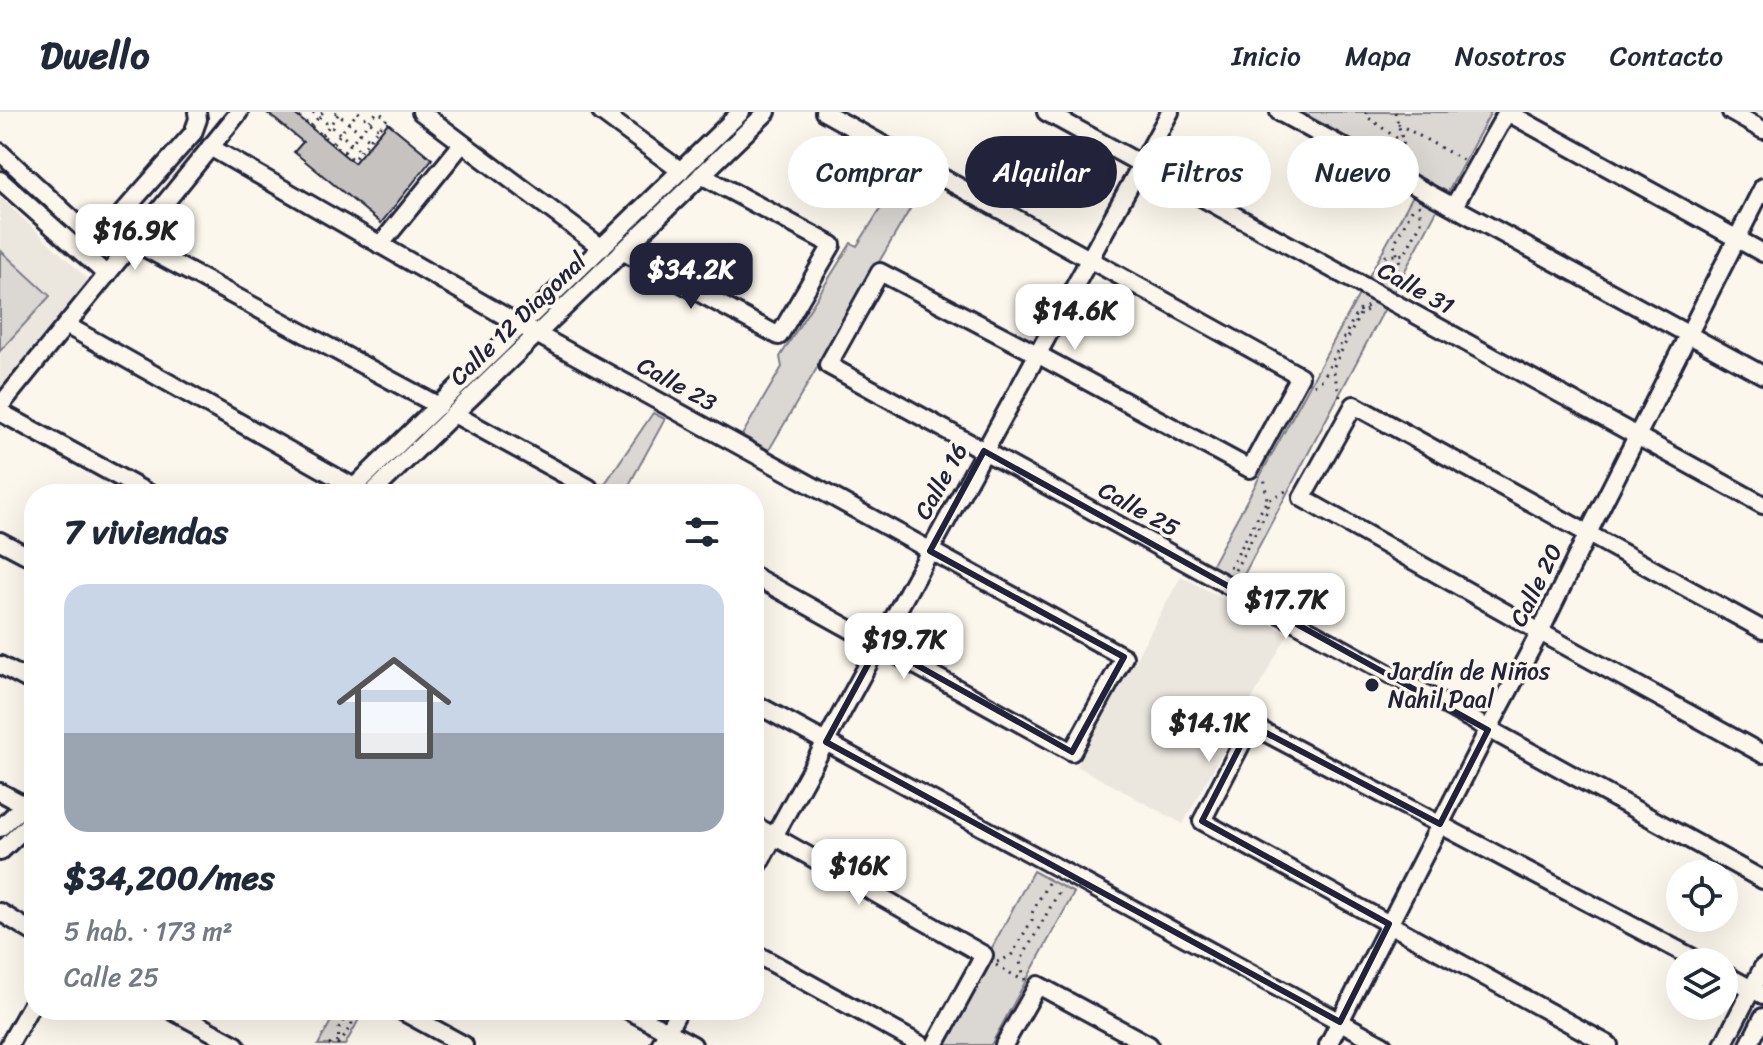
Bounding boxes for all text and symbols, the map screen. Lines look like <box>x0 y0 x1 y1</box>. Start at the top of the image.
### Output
text: Dwello <box>40 22 149 89</box>
text: Inicio <box>1231 31 1301 80</box>
text: Mapa <box>1345 31 1411 80</box>
text: Nosotros <box>1455 31 1566 80</box>
text: Contacto <box>1610 31 1723 80</box>
chip: Comprar <box>788 136 949 208</box>
chip: Alquilar <box>965 136 1117 208</box>
chip: Filtros <box>1133 136 1271 208</box>
chip: Nuevo <box>1287 136 1419 208</box>
pin: $16.9K <box>70 204 200 272</box>
text: $16.9K <box>93 207 177 253</box>
street label: Calle 12 Diagonal <box>439 241 598 396</box>
pin: $34.2K <box>626 243 756 311</box>
text: $34.2K <box>648 246 734 292</box>
street label: Calle 31 <box>1370 250 1462 326</box>
pin: $14.6K <box>1010 284 1140 352</box>
text: $14.6K <box>1033 287 1117 333</box>
street label: Calle 23 <box>629 345 725 423</box>
street label: Calle 16 <box>902 434 980 528</box>
street label: Calle 25 <box>1090 469 1188 549</box>
text: 7 viviendas <box>64 502 228 562</box>
icon: filters <box>680 510 724 554</box>
street label: Calle 20 <box>1498 536 1574 634</box>
pin: $17.7K <box>1221 573 1351 641</box>
text: $17.7K <box>1245 576 1327 622</box>
pin: $19.7K <box>839 613 969 681</box>
text: $19.7K <box>862 616 946 662</box>
icon: home <box>322 636 466 780</box>
place label: Jardín de Niños Nahil Paal <box>1387 650 1551 720</box>
marker: Jardín de Niños Nahil Paal <box>1363 676 1381 694</box>
pin: $14.1K <box>1144 696 1274 764</box>
text: $14.1K <box>1169 699 1249 745</box>
pin: $16K <box>812 839 906 907</box>
text: $16K <box>829 842 889 888</box>
text: $34,200/mes <box>64 848 275 908</box>
map controls <box>1666 860 1738 1020</box>
button: locate <box>1666 860 1738 932</box>
text: 5 hab. · 173 m² <box>64 908 233 954</box>
button: layers <box>1666 948 1738 1020</box>
text: Calle 25 <box>64 954 159 1000</box>

